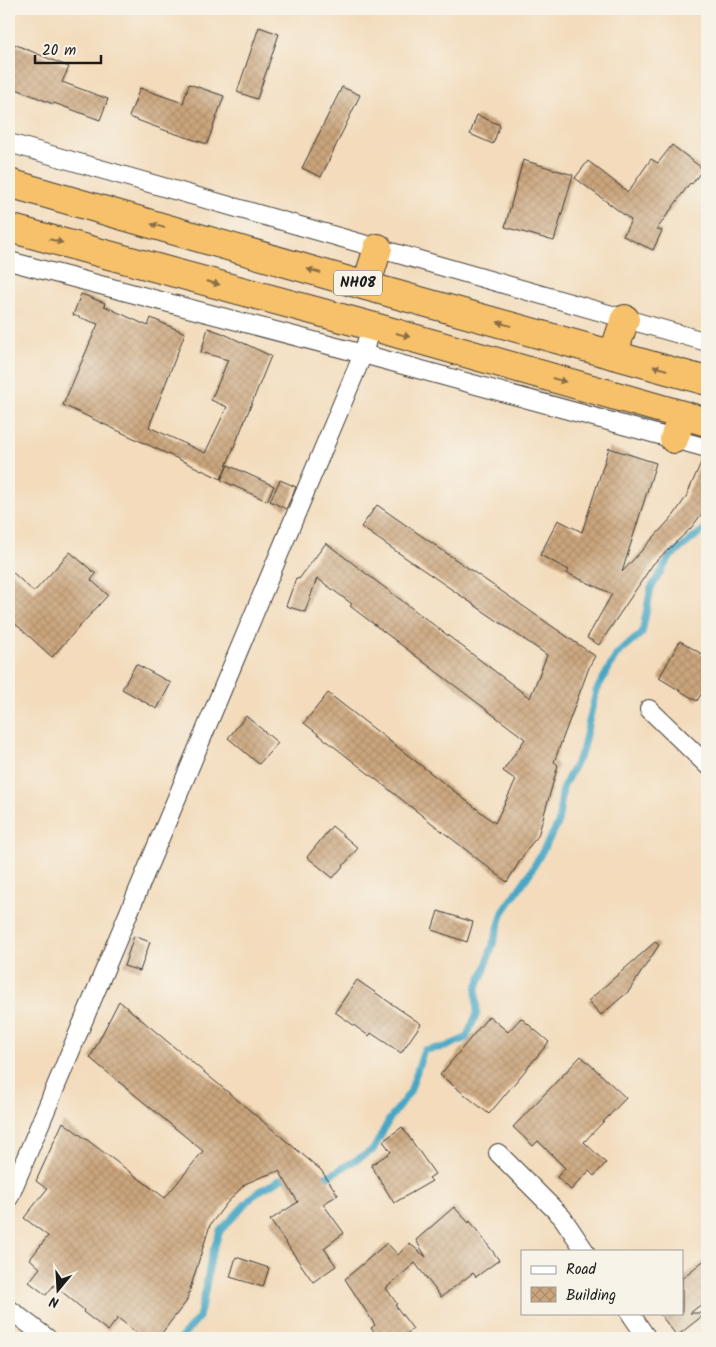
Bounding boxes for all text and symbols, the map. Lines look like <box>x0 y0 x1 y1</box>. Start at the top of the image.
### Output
scale bar <box>35 32 101 64</box>
text: 20 m <box>42 39 76 63</box>
one-way arrow <box>150 221 165 229</box>
one-way arrow <box>48 237 63 245</box>
one-way arrow <box>306 266 321 274</box>
road number: NH08 <box>334 270 382 296</box>
one-way arrow <box>205 279 220 287</box>
one-way arrow <box>496 320 511 328</box>
one-way arrow <box>396 332 411 340</box>
one-way arrow <box>653 364 668 372</box>
one-way arrow <box>552 376 567 384</box>
legend <box>521 1250 684 1314</box>
text: Road <box>566 1258 597 1282</box>
north arrow <box>32 1264 82 1314</box>
text: Building <box>566 1284 616 1308</box>
text: N <box>47 1290 62 1313</box>

